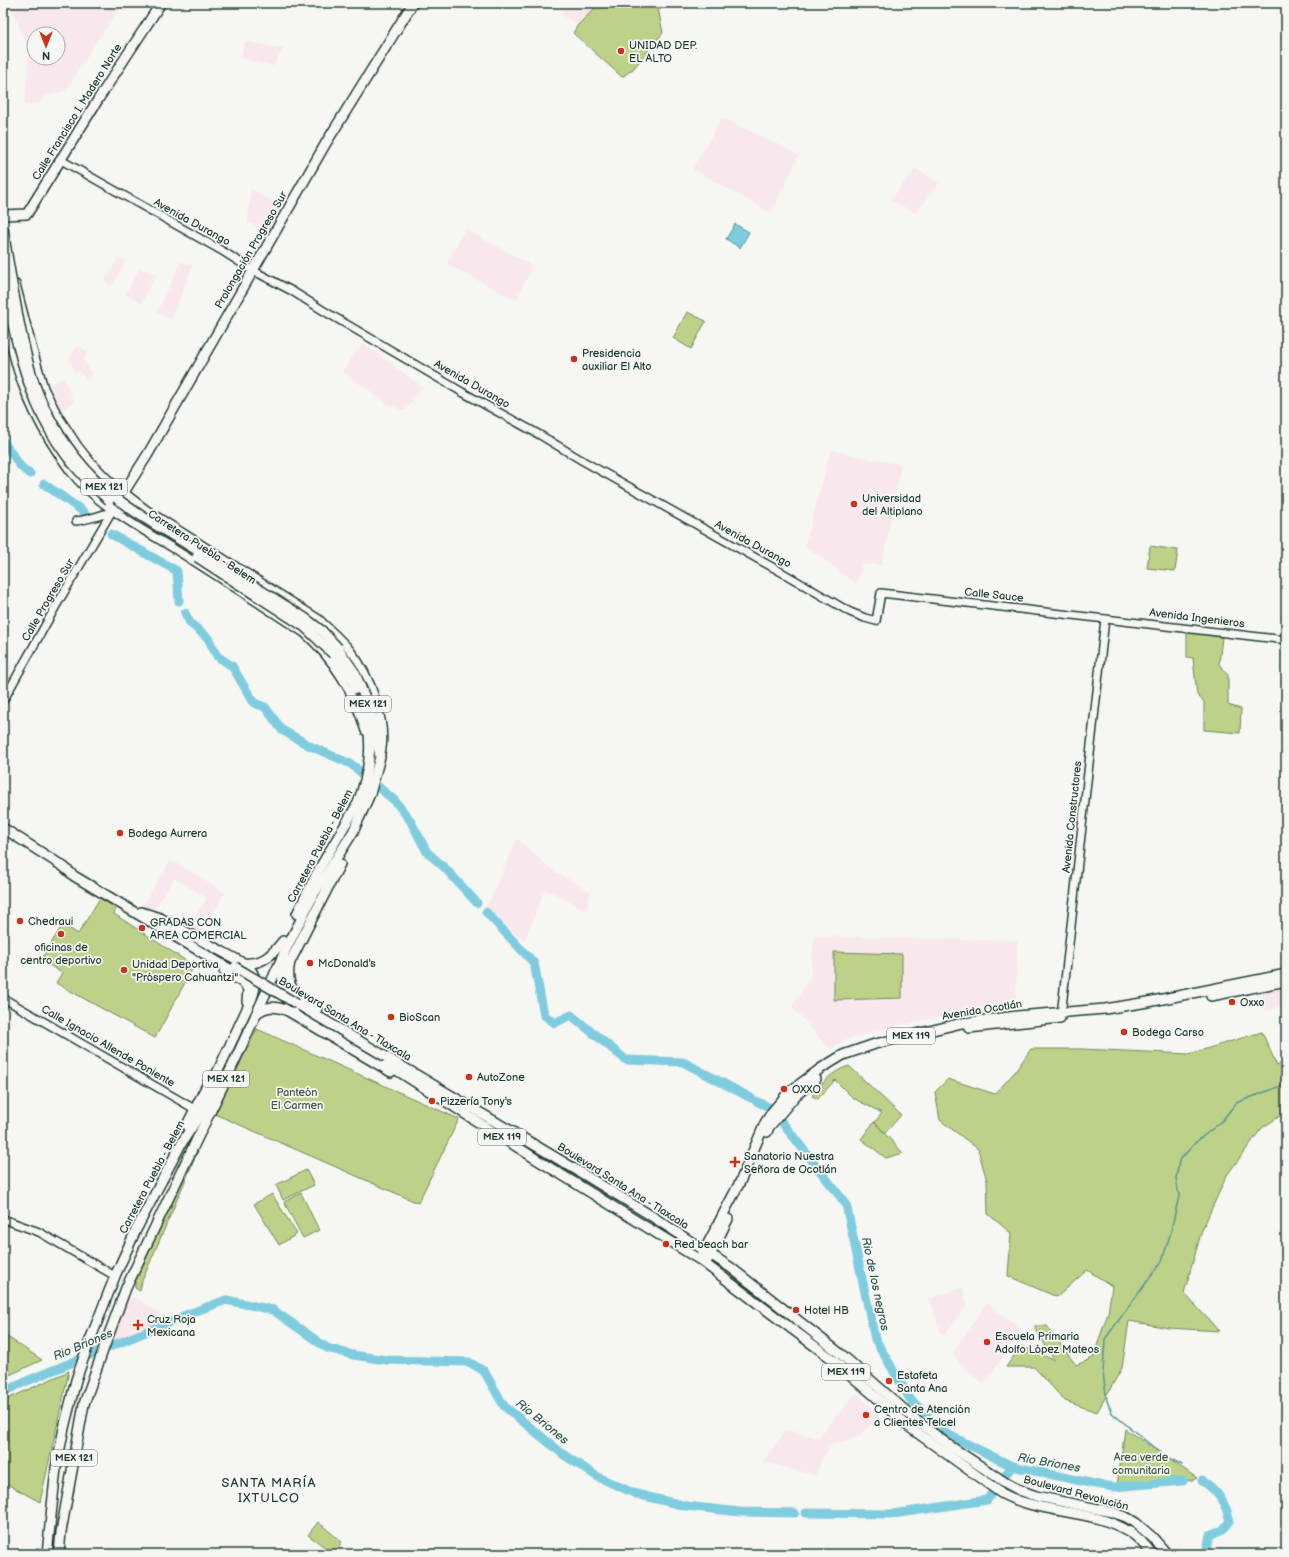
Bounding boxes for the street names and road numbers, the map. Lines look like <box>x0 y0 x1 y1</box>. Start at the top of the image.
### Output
street label: Calle Francisco I. Madero Norte <box>29 41 125 183</box>
street label: Prolongación Progreso Sur <box>212 188 290 311</box>
street label: Avenida Durango <box>152 196 232 248</box>
street label: Avenida Durango <box>432 357 512 411</box>
road number: MEX 121 <box>81 479 127 495</box>
street label: Carretera Puebla - Belem <box>145 507 259 587</box>
street label: Avenida Durango <box>713 518 793 570</box>
street label: Calle Progreso Sur <box>19 556 77 644</box>
street label: Calle Sauce <box>964 585 1025 605</box>
street label: Avenida Ingenieros <box>1149 606 1246 630</box>
road number: MEX 121 <box>345 696 391 712</box>
street label: Avenida Constructores <box>1060 760 1084 874</box>
street label: Carretera Puebla - Belem <box>285 787 355 905</box>
street label: Boulevard Santa Ana - Tlaxcala <box>276 974 414 1064</box>
street label: Avenida Ocotlán <box>941 997 1023 1023</box>
street label: Calle Ignacio Allende Poniente <box>39 1002 178 1090</box>
road number: MEX 119 <box>887 1028 935 1044</box>
road number: MEX 121 <box>203 1071 249 1087</box>
street label: Carretera Puebla - Belem <box>117 1118 187 1236</box>
road number: MEX 119 <box>478 1129 526 1145</box>
street label: Boulevard Santa Ana - Tlaxcala <box>555 1140 691 1232</box>
road number: MEX 119 <box>822 1364 870 1380</box>
road number: MEX 121 <box>51 1450 97 1466</box>
street label: Boulevard Revolución <box>1022 1473 1130 1513</box>

